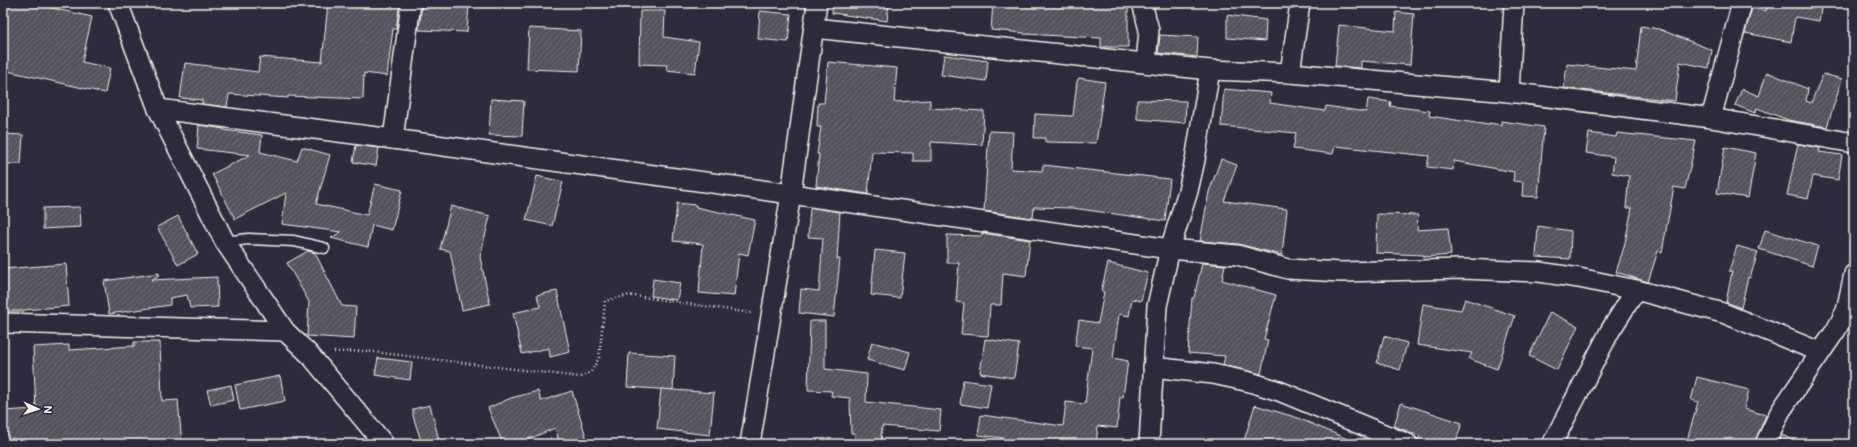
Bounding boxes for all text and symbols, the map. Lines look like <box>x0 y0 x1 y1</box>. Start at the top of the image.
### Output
north arrow <box>18 389 58 429</box>
text: N <box>41 405 54 414</box>

